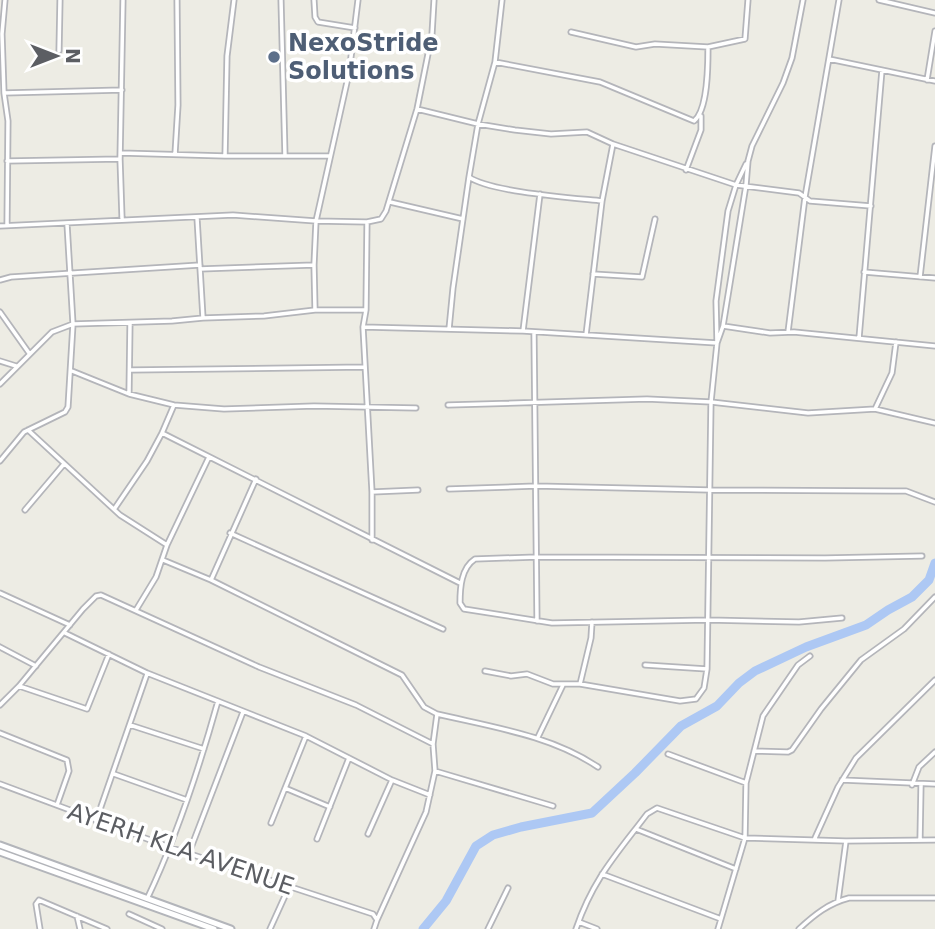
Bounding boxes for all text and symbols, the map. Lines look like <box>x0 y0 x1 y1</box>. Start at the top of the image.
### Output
north arrow <box>21 21 91 91</box>
place label: NexoStride Solutions <box>288 29 439 85</box>
text: N <box>62 48 84 64</box>
marker: NexoStride Solutions <box>266 49 282 65</box>
street label: AYERH KLA AVENUE <box>64 797 298 901</box>

